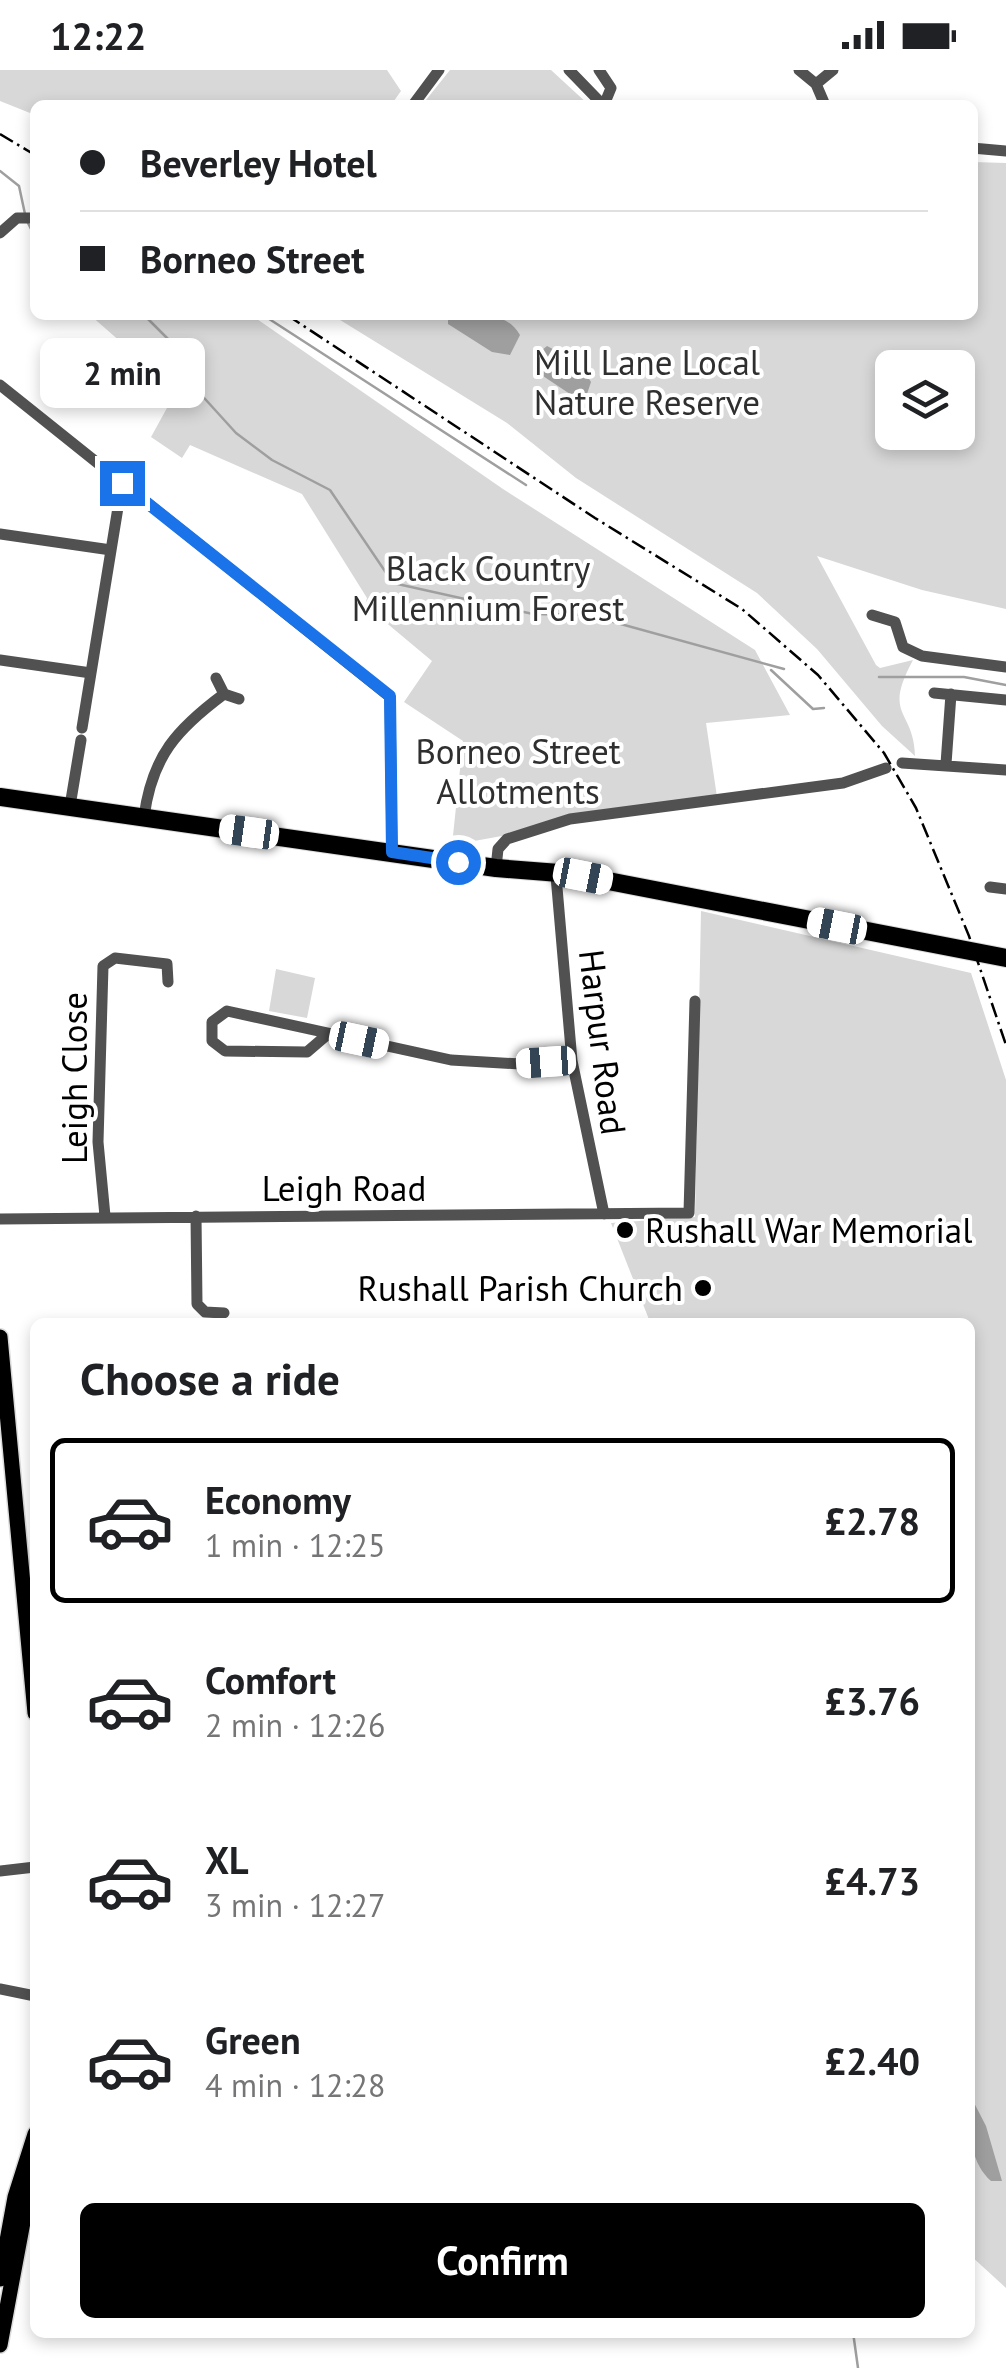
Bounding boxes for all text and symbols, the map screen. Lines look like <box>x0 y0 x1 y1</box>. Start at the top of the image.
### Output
text: 12:22 <box>50 11 146 60</box>
text: Beverley Hotel <box>140 138 377 187</box>
text: Borneo Street <box>140 234 364 283</box>
callout: 2 min <box>39 338 204 408</box>
park label: Mill Lane Local Nature Reserve <box>534 339 760 425</box>
map controls <box>875 350 975 450</box>
button: layers <box>875 350 975 450</box>
text: 2 min <box>83 352 162 394</box>
route end <box>100 461 145 506</box>
park label: Black Country Millennium Forest <box>352 545 624 631</box>
park label: Borneo Street Allotments <box>415 728 621 814</box>
car <box>217 813 281 851</box>
route start <box>436 840 481 885</box>
car <box>551 856 615 896</box>
car <box>805 906 869 946</box>
street label: Harpur Road <box>569 947 637 1137</box>
street label: Leigh Close <box>51 992 97 1164</box>
car <box>327 1019 391 1061</box>
car <box>515 1045 577 1079</box>
street label: Leigh Road <box>262 1165 426 1211</box>
place label: Rushall War Memorial <box>645 1207 972 1253</box>
marker: Rushall War Memorial <box>614 1219 636 1241</box>
place label: Rushall Parish Church <box>358 1265 683 1311</box>
marker: Rushall Parish Church <box>692 1277 714 1299</box>
text: Choose a ride <box>80 1349 340 1407</box>
text: Economy <box>205 1475 351 1524</box>
icon: car <box>85 1476 175 1566</box>
text: £2.78 <box>824 1496 920 1545</box>
text: 1 min · 12:25 <box>205 1524 385 1566</box>
text: Comfort <box>205 1655 336 1704</box>
icon: car <box>85 1656 175 1746</box>
text: £3.76 <box>824 1676 920 1725</box>
text: 2 min · 12:26 <box>205 1704 385 1746</box>
text: XL <box>205 1835 249 1884</box>
icon: car <box>85 1836 175 1926</box>
text: £4.73 <box>824 1856 920 1905</box>
text: 3 min · 12:27 <box>205 1884 385 1926</box>
text: Green <box>205 2015 301 2064</box>
icon: car <box>85 2016 175 2106</box>
text: £2.40 <box>824 2036 920 2085</box>
text: 4 min · 12:28 <box>205 2064 385 2106</box>
button: Confirm <box>80 2203 925 2318</box>

